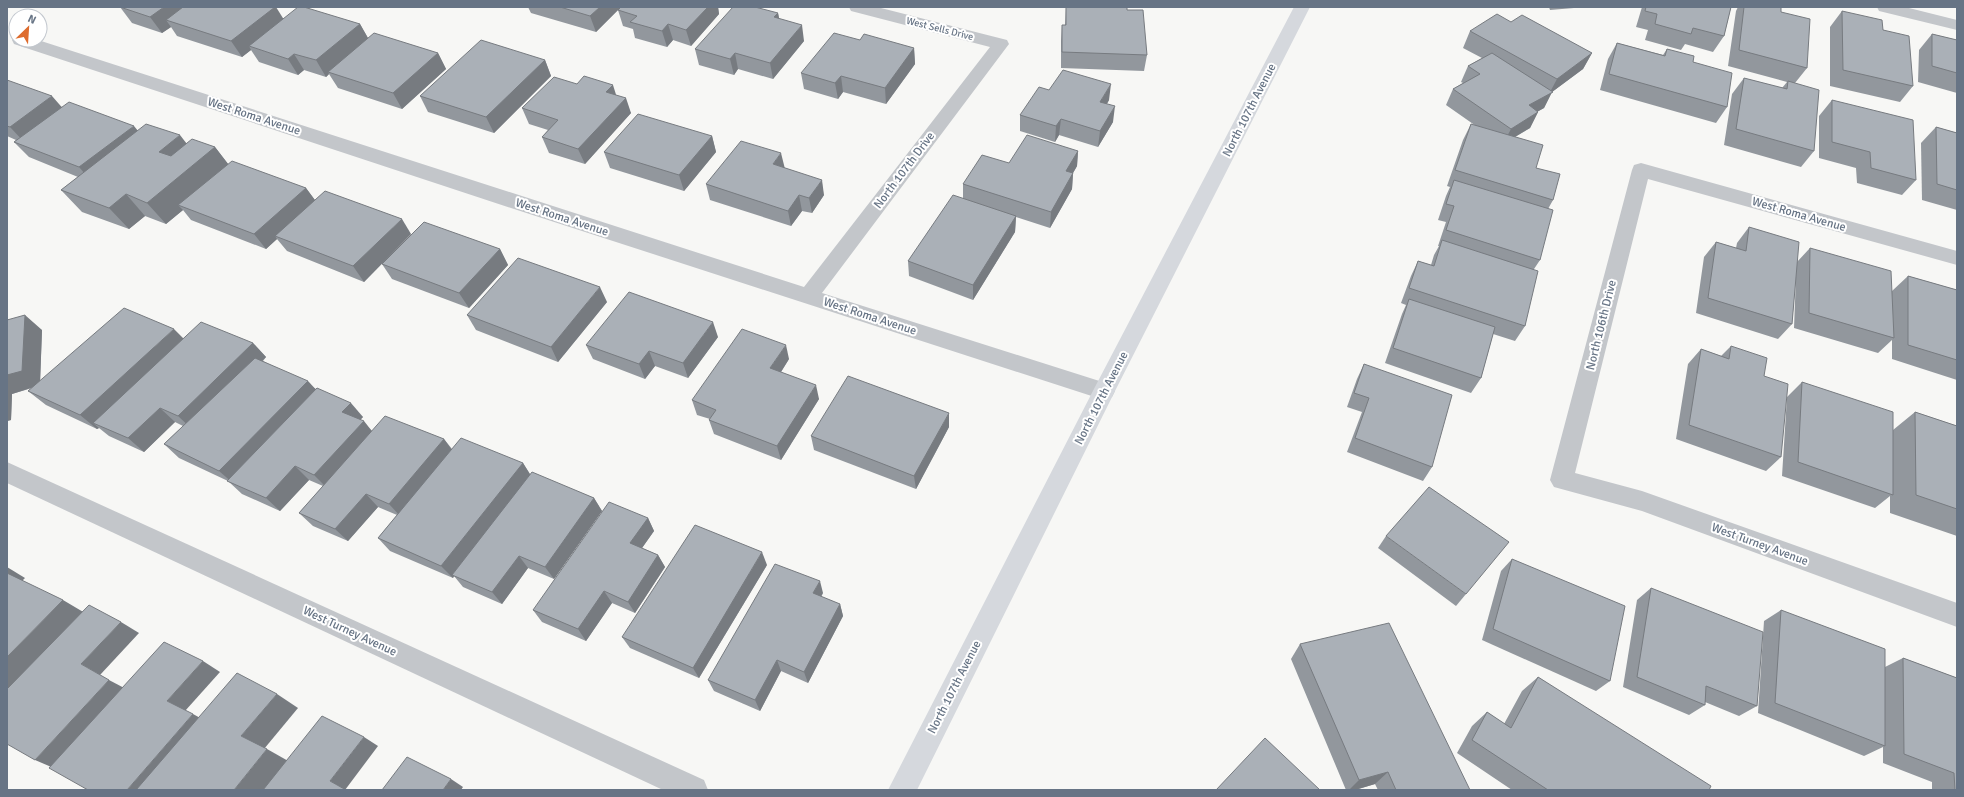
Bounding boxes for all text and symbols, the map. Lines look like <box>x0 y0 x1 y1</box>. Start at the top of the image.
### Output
north arrow <box>8 8 48 48</box>
text: N <box>26 12 38 27</box>
street label: West Sells Drive <box>905 15 974 43</box>
street label: North 107th Avenue <box>1219 61 1279 159</box>
street label: West Roma Avenue <box>205 94 302 139</box>
street label: North 107th Drive <box>871 129 938 212</box>
street label: West Roma Avenue <box>1750 194 1848 235</box>
street label: West Roma Avenue <box>513 195 610 240</box>
street label: North 106th Drive <box>1583 279 1620 372</box>
street label: West Roma Avenue <box>821 294 918 339</box>
street label: North 107th Avenue <box>1071 349 1131 447</box>
street label: West Turney Avenue <box>1709 520 1810 569</box>
street label: West Turney Avenue <box>300 603 399 660</box>
street label: North 107th Avenue <box>924 638 984 736</box>

